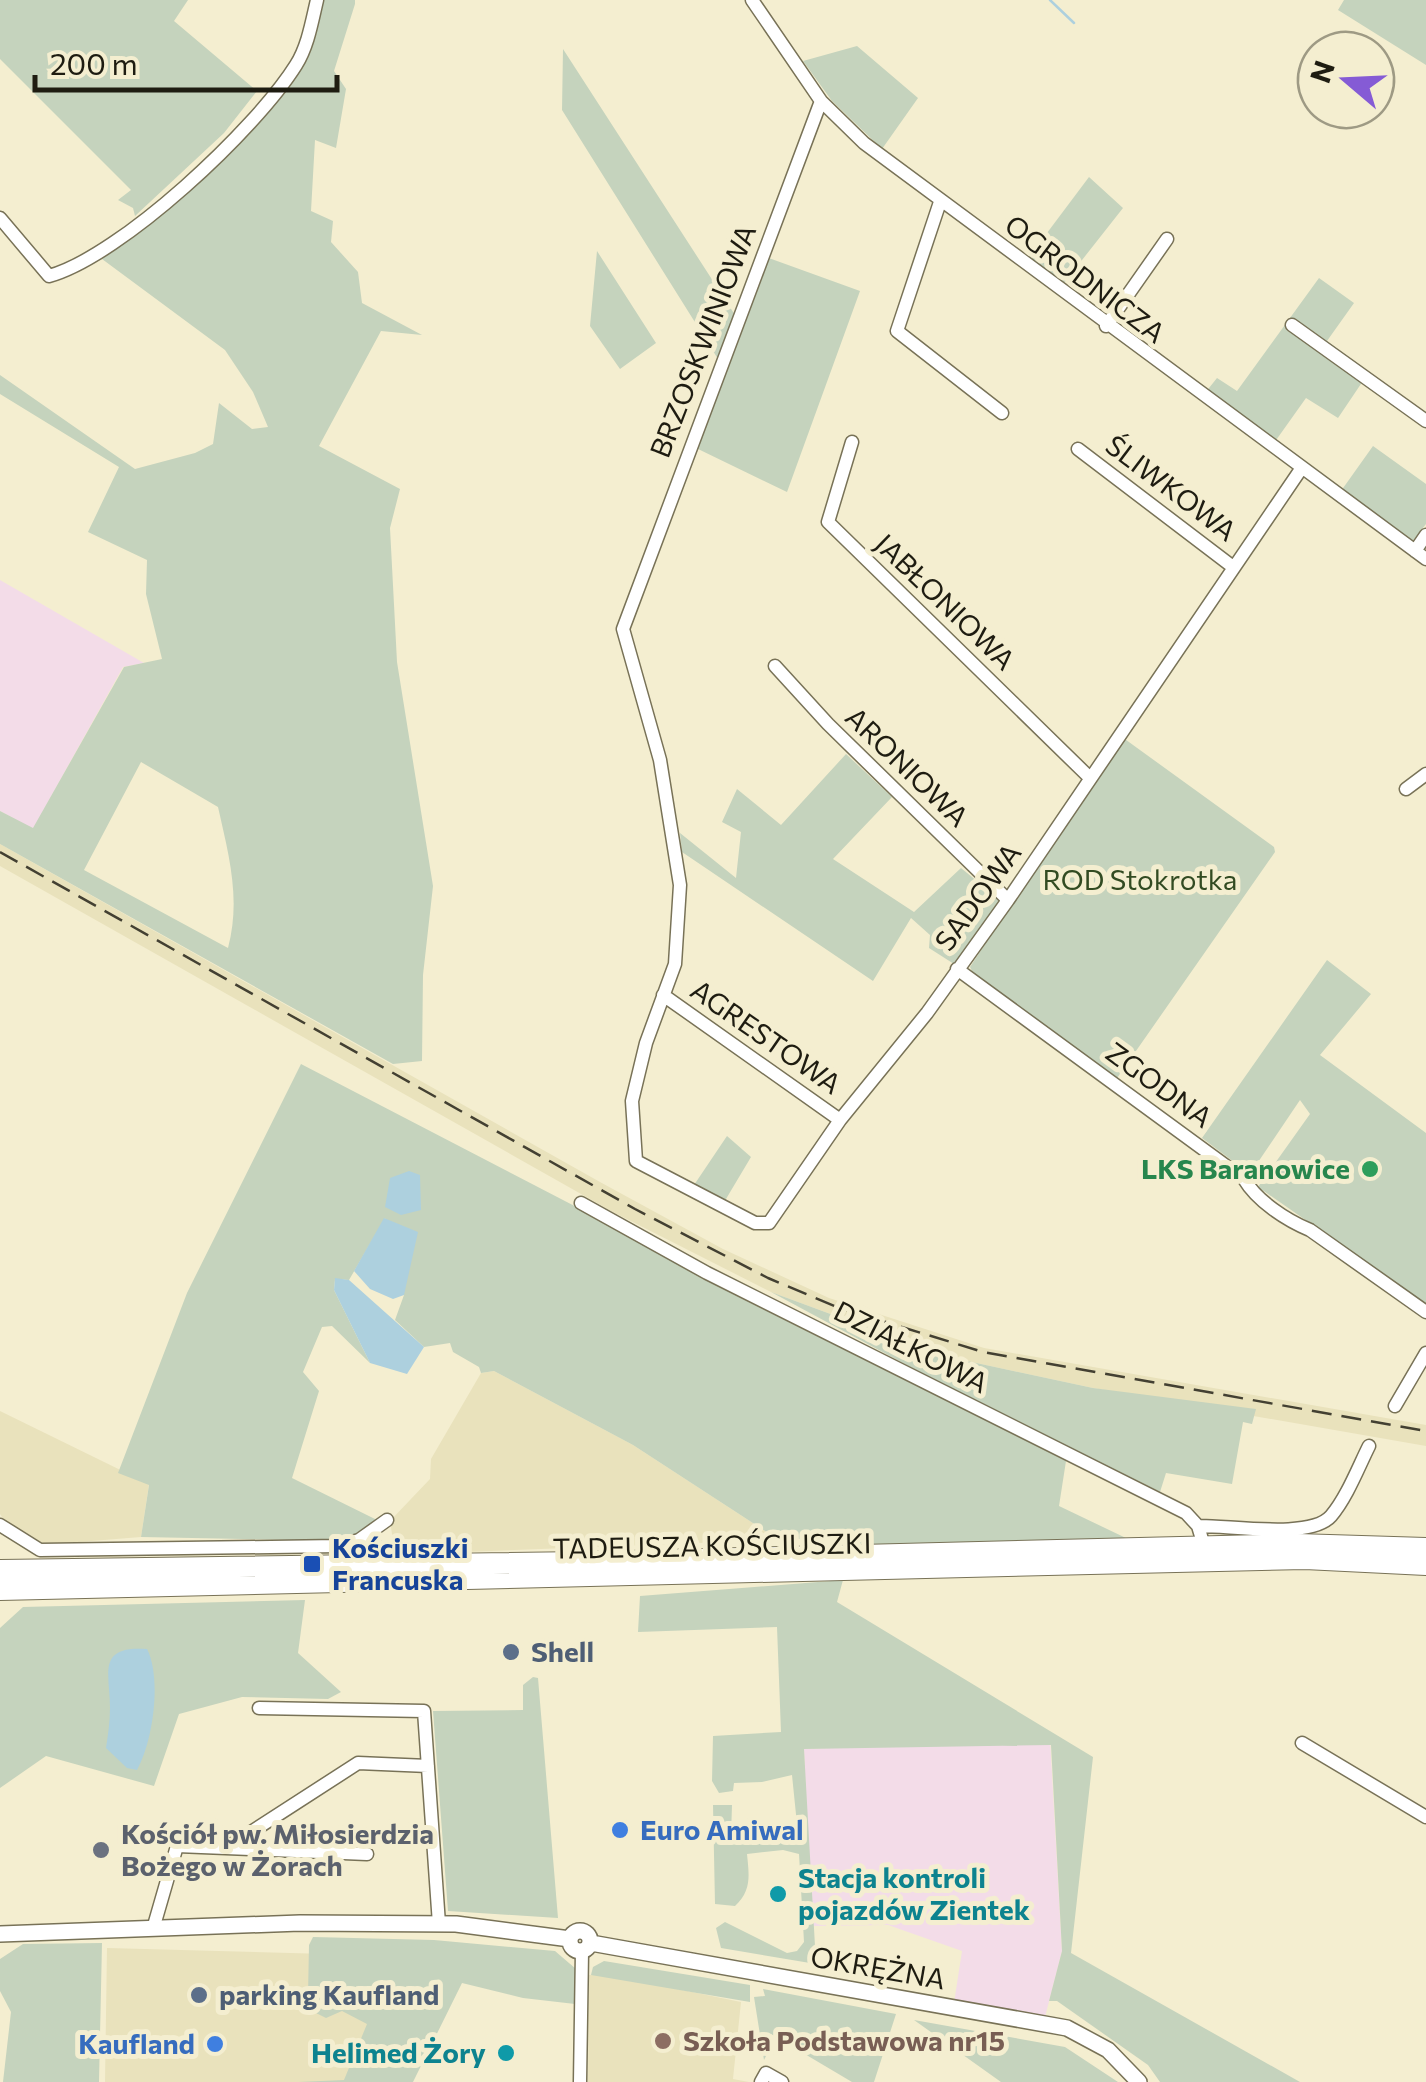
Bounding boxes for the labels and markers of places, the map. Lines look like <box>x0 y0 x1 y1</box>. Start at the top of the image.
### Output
place label: LKS Baranowice <box>1141 1151 1350 1185</box>
marker: LKS Baranowice <box>1359 1158 1381 1180</box>
place label: Kościuszki Francuska <box>332 1530 469 1596</box>
marker: Kościuszki Francuska <box>301 1553 323 1575</box>
place label: Shell <box>531 1634 594 1668</box>
marker: Shell <box>500 1641 522 1663</box>
place label: Euro Amiwal <box>640 1812 804 1846</box>
place label: Kościół pw. Miłosierdzia Bożego w Żorach <box>121 1816 434 1882</box>
marker: Euro Amiwal <box>609 1819 631 1841</box>
marker: Kościół pw. Miłosierdzia Bożego w Żorach <box>90 1839 112 1861</box>
place label: Stacja kontroli pojazdów Zientek <box>798 1860 1030 1926</box>
marker: Stacja kontroli pojazdów Zientek <box>767 1883 789 1905</box>
place label: parking Kaufland <box>219 1977 439 2011</box>
marker: parking Kaufland <box>188 1984 210 2006</box>
place label: Szkoła Podstawowa nr15 <box>683 2023 1005 2057</box>
place label: Kaufland <box>78 2026 195 2060</box>
marker: Szkoła Podstawowa nr15 <box>652 2030 674 2052</box>
marker: Kaufland <box>204 2033 226 2055</box>
place label: Helimed Żory <box>311 2035 486 2069</box>
marker: Helimed Żory <box>495 2042 517 2064</box>

